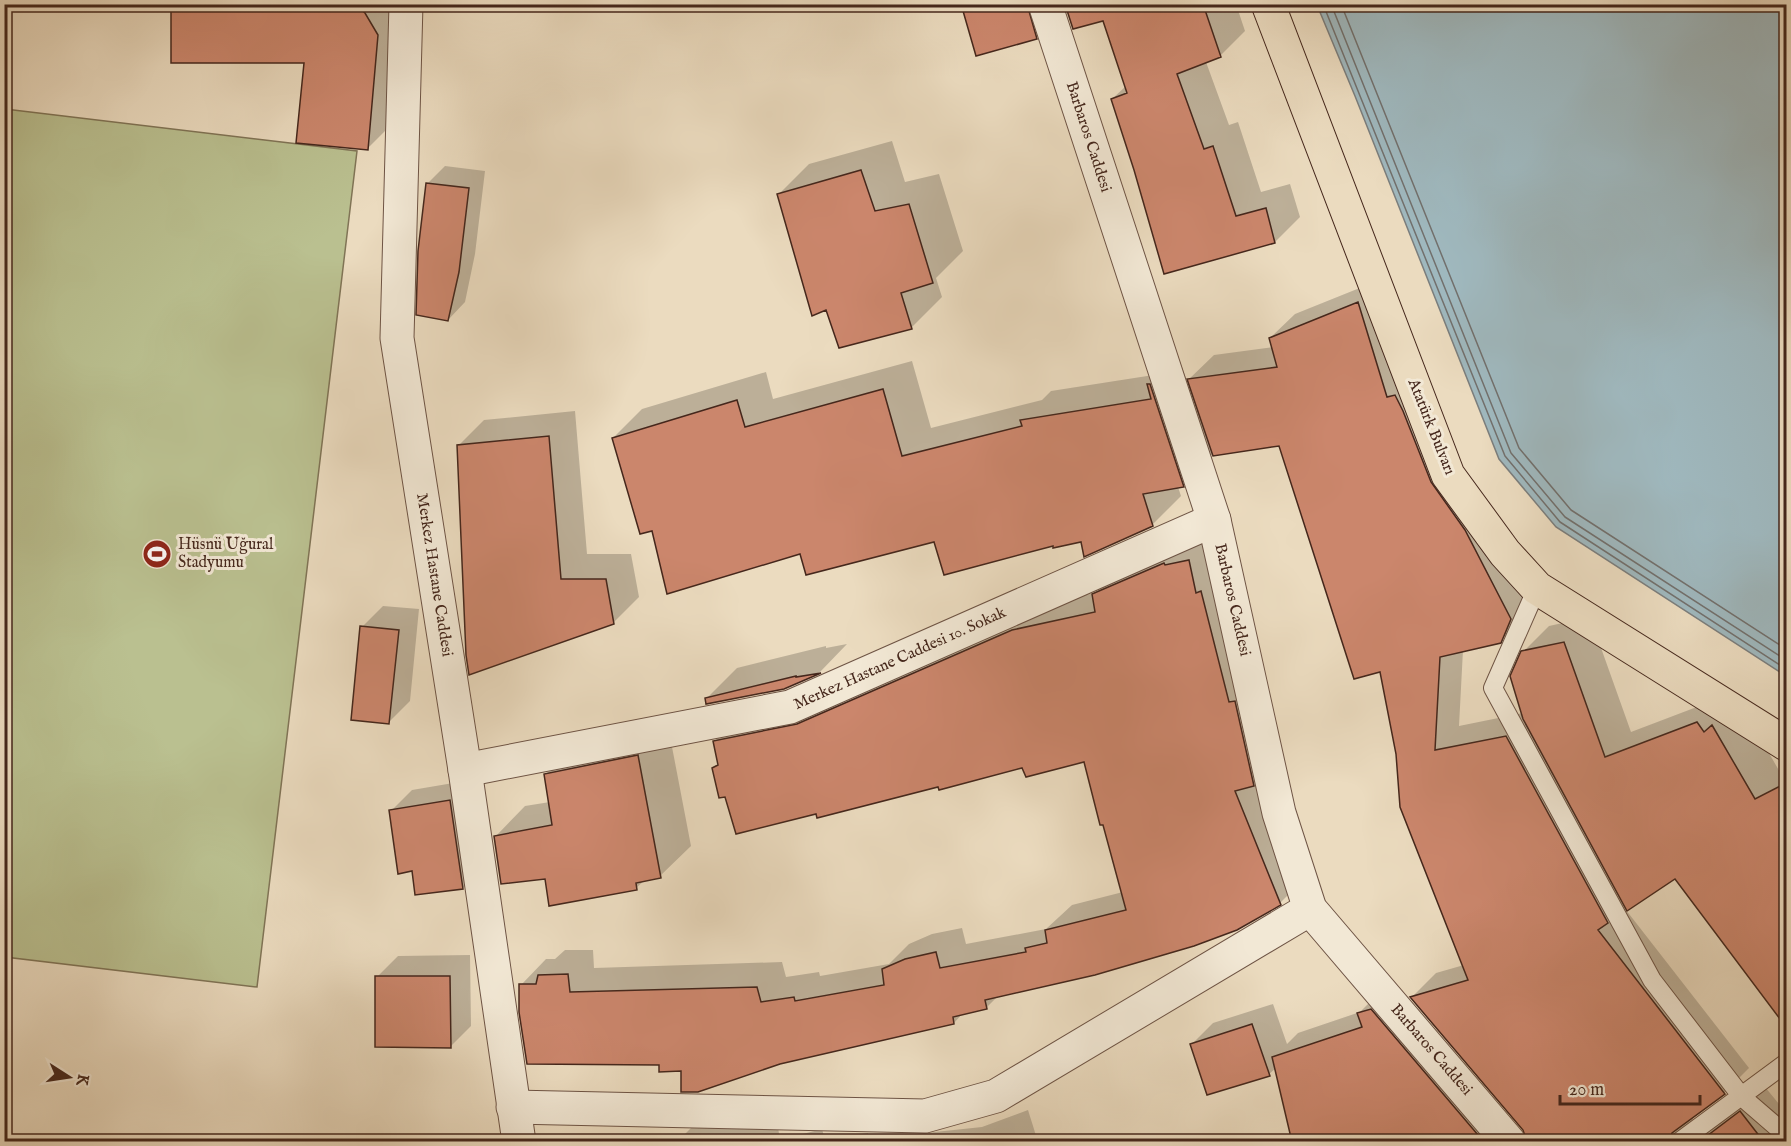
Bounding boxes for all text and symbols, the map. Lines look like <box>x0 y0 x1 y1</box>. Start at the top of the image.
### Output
street label: Barbaros Caddesi <box>1061 79 1115 195</box>
street label: Atatürk Bulvarı <box>1402 375 1459 478</box>
street label: Merkez Hastane Caddesi <box>411 492 457 658</box>
place label: Hüsnü Uğural Stadyumu <box>178 535 274 573</box>
sports icon: Hüsnü Uğural Stadyumu <box>141 538 173 570</box>
street label: Barbaros Caddesi <box>1209 542 1255 658</box>
street label: Merkez Hastane Caddesi 10. Sokak <box>791 603 1010 715</box>
street label: Barbaros Caddesi <box>1386 1000 1476 1100</box>
north arrow <box>39 1047 99 1107</box>
scale bar <box>1560 1068 1700 1106</box>
text: K <box>70 1072 93 1089</box>
text: 20 m <box>1569 1079 1604 1102</box>

